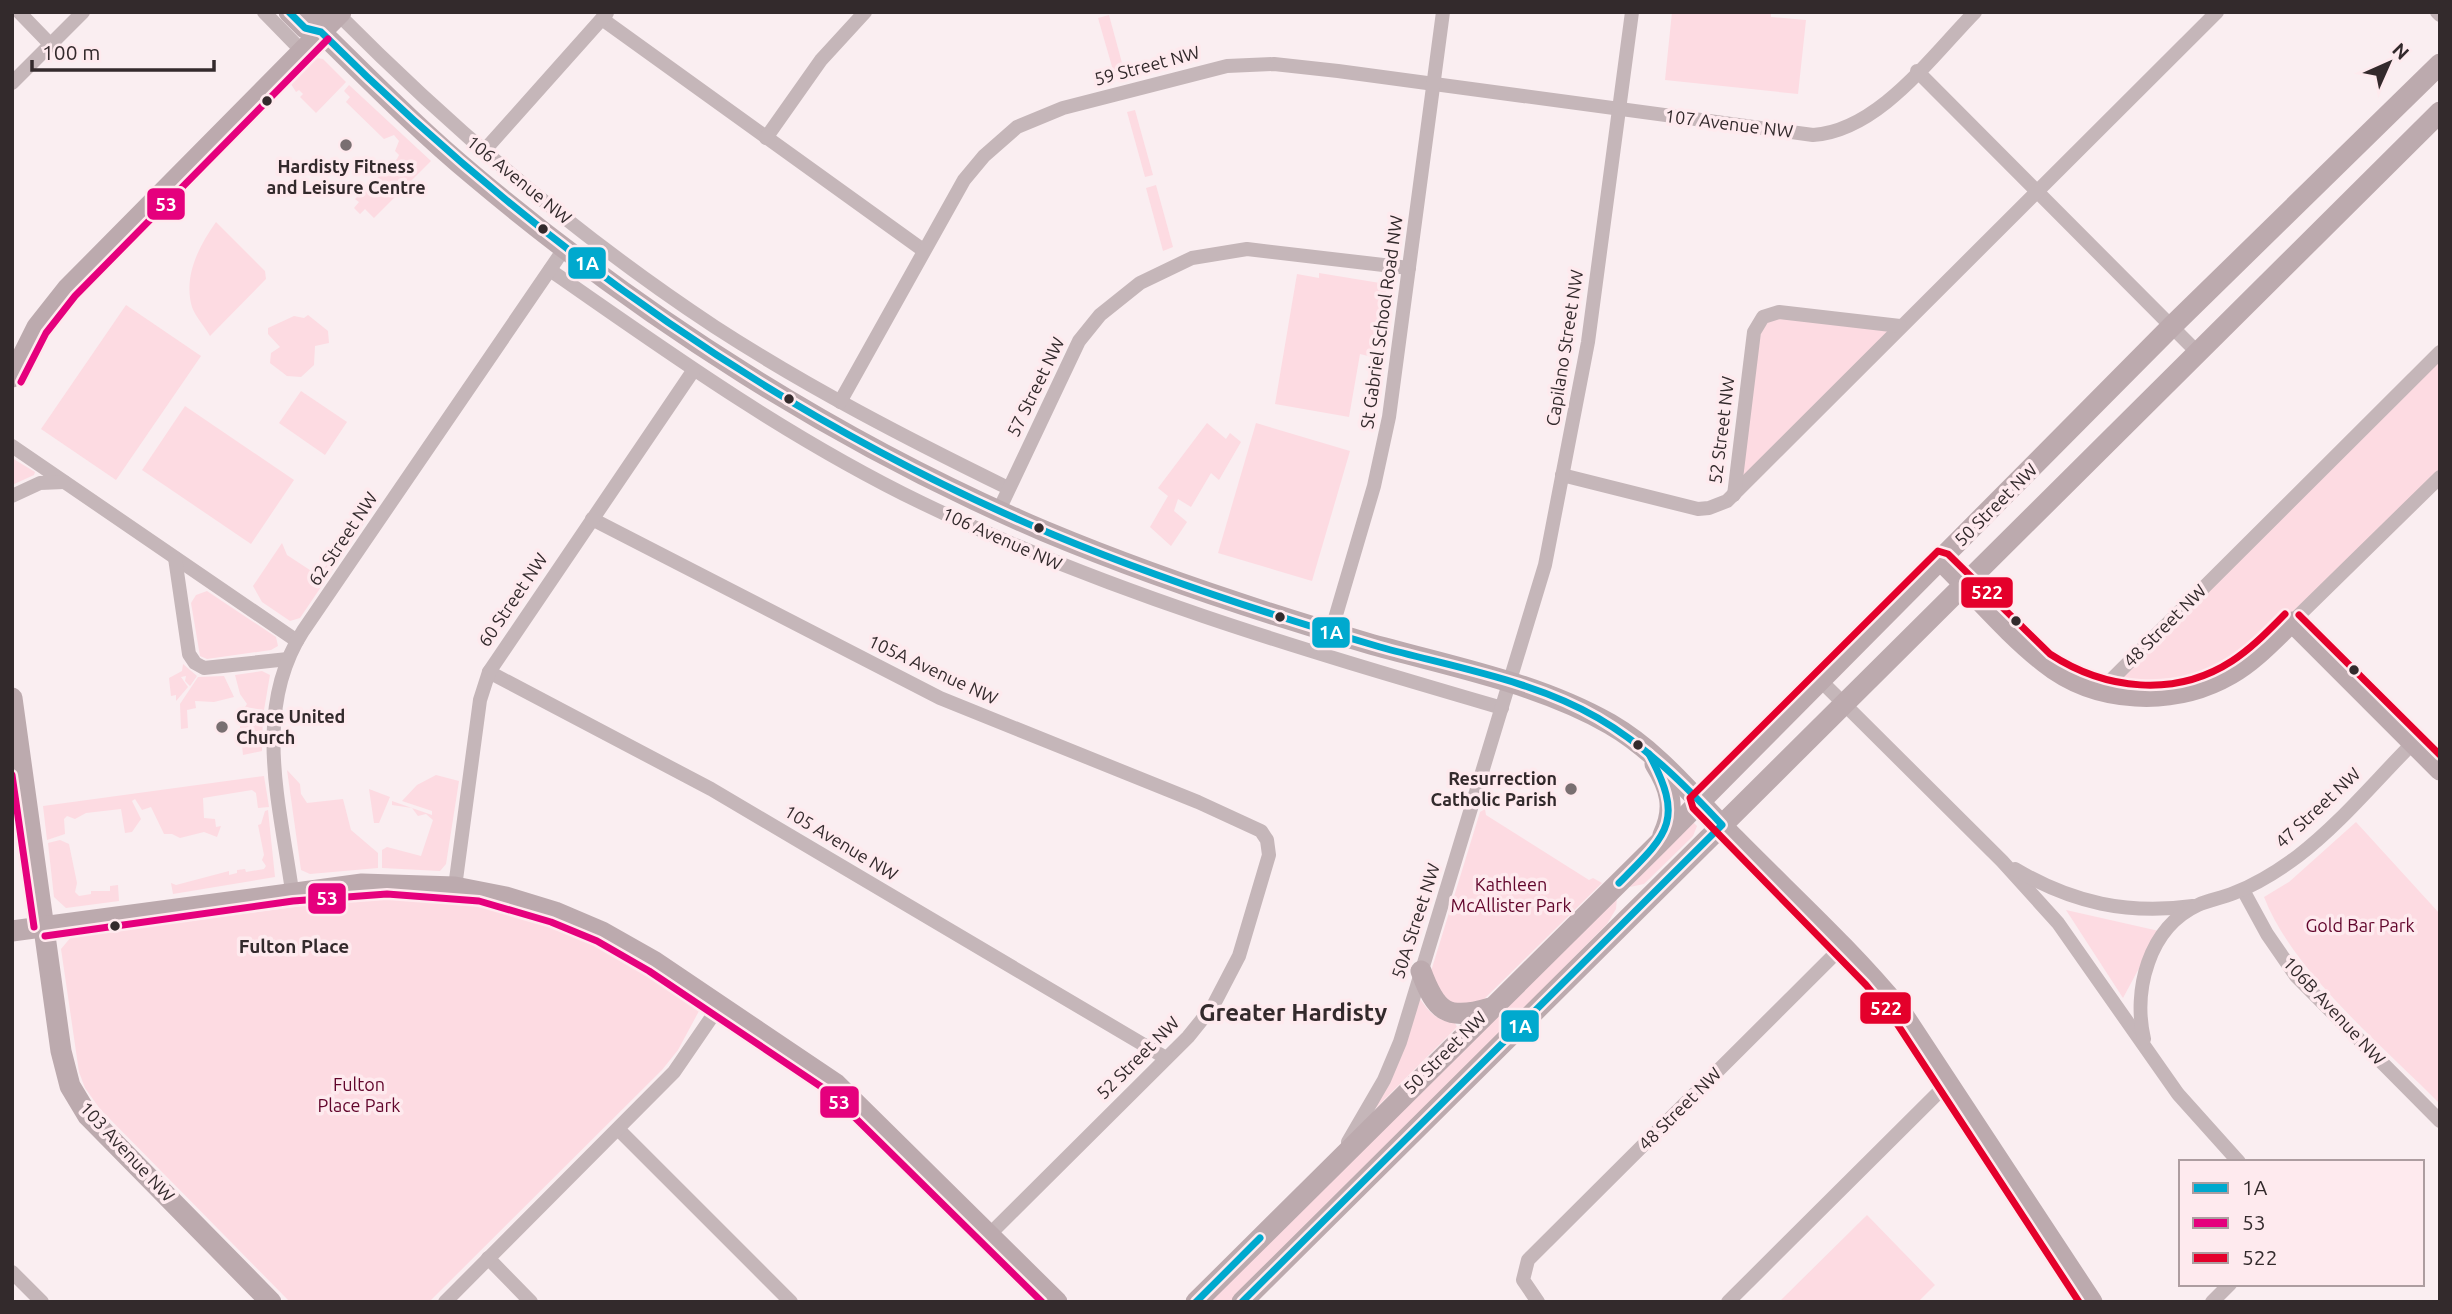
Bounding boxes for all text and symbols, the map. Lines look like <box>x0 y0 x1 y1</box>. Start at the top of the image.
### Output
scale bar <box>32 28 214 72</box>
north arrow <box>2354 28 2424 98</box>
text: N <box>2388 38 2414 64</box>
text: 100 m <box>42 40 100 64</box>
street label: 59 Street NW <box>1092 41 1202 89</box>
unlabelled marker <box>260 94 274 108</box>
street label: 107 Avenue NW <box>1664 105 1795 141</box>
street label: 106 Avenue NW <box>463 131 576 228</box>
marker: Hardisty Fitness and Leisure Centre <box>338 137 354 153</box>
place label: Hardisty Fitness and Leisure Centre <box>266 156 426 197</box>
line badge: 53 <box>146 187 186 221</box>
text: 53 <box>155 193 177 215</box>
street label: St Gabriel School Road NW <box>1356 213 1406 430</box>
unlabelled marker <box>536 222 550 236</box>
line badge: 1A <box>567 246 607 280</box>
text: 1A <box>575 252 600 274</box>
street label: Capilano Street NW <box>1542 268 1586 427</box>
street label: 57 Street NW <box>1002 333 1068 440</box>
street label: 52 Street NW <box>1704 375 1738 485</box>
unlabelled marker <box>782 392 796 406</box>
street label: 50 Street NW <box>1950 459 2041 550</box>
street label: 62 Street NW <box>304 488 381 589</box>
street label: 106 Avenue NW <box>939 503 1066 574</box>
unlabelled marker <box>1032 521 1046 535</box>
street label: 60 Street NW <box>474 549 551 650</box>
line badge: 522 <box>1960 576 2014 609</box>
street label: 48 Street NW <box>2119 580 2210 671</box>
text: 522 <box>1971 581 2003 603</box>
unlabelled marker <box>1273 610 1287 624</box>
unlabelled marker <box>2009 614 2023 628</box>
line badge: 1A <box>1311 616 1351 649</box>
text: 1A <box>1319 621 1344 643</box>
street label: 105A Avenue NW <box>866 630 1002 708</box>
unlabelled marker <box>2347 663 2361 677</box>
place label: Grace United Church <box>236 706 345 747</box>
marker: Grace United Church <box>214 719 230 735</box>
unlabelled marker <box>1631 738 1645 752</box>
street label: 47 Street NW <box>2271 763 2364 852</box>
place label: Resurrection Catholic Parish <box>1431 768 1557 809</box>
marker: Resurrection Catholic Parish <box>1563 781 1579 797</box>
street label: 105 Avenue NW <box>781 800 902 884</box>
street label: 50A Street NW <box>1387 860 1443 981</box>
park label: Kathleen McAllister Park <box>1450 874 1572 915</box>
line badge: 53 <box>307 882 347 915</box>
text: 53 <box>316 887 338 909</box>
park label: Gold Bar Park <box>2305 915 2415 935</box>
unlabelled marker <box>108 919 122 933</box>
district label: Fulton Place <box>239 935 349 957</box>
street label: 106B Avenue NW <box>2280 952 2390 1069</box>
line badge: 522 <box>1859 991 1912 1025</box>
text: 522 <box>1870 997 1902 1019</box>
district label: Greater Hardisty <box>1199 999 1387 1026</box>
street label: 50 Street NW <box>1399 1007 1490 1098</box>
line badge: 1A <box>1500 1009 1540 1043</box>
street label: 52 Street NW <box>1092 1012 1183 1103</box>
text: 1A <box>1508 1015 1533 1037</box>
street label: 48 Street NW <box>1634 1063 1725 1154</box>
park label: Fulton Place Park <box>318 1074 400 1115</box>
line badge: 53 <box>819 1085 860 1119</box>
text: 53 <box>828 1091 850 1113</box>
street label: 103 Avenue NW <box>76 1097 179 1206</box>
legend <box>2179 1160 2424 1286</box>
text: 1A <box>2242 1175 2268 1199</box>
text: 53 <box>2242 1210 2266 1234</box>
text: 522 <box>2242 1245 2278 1269</box>

